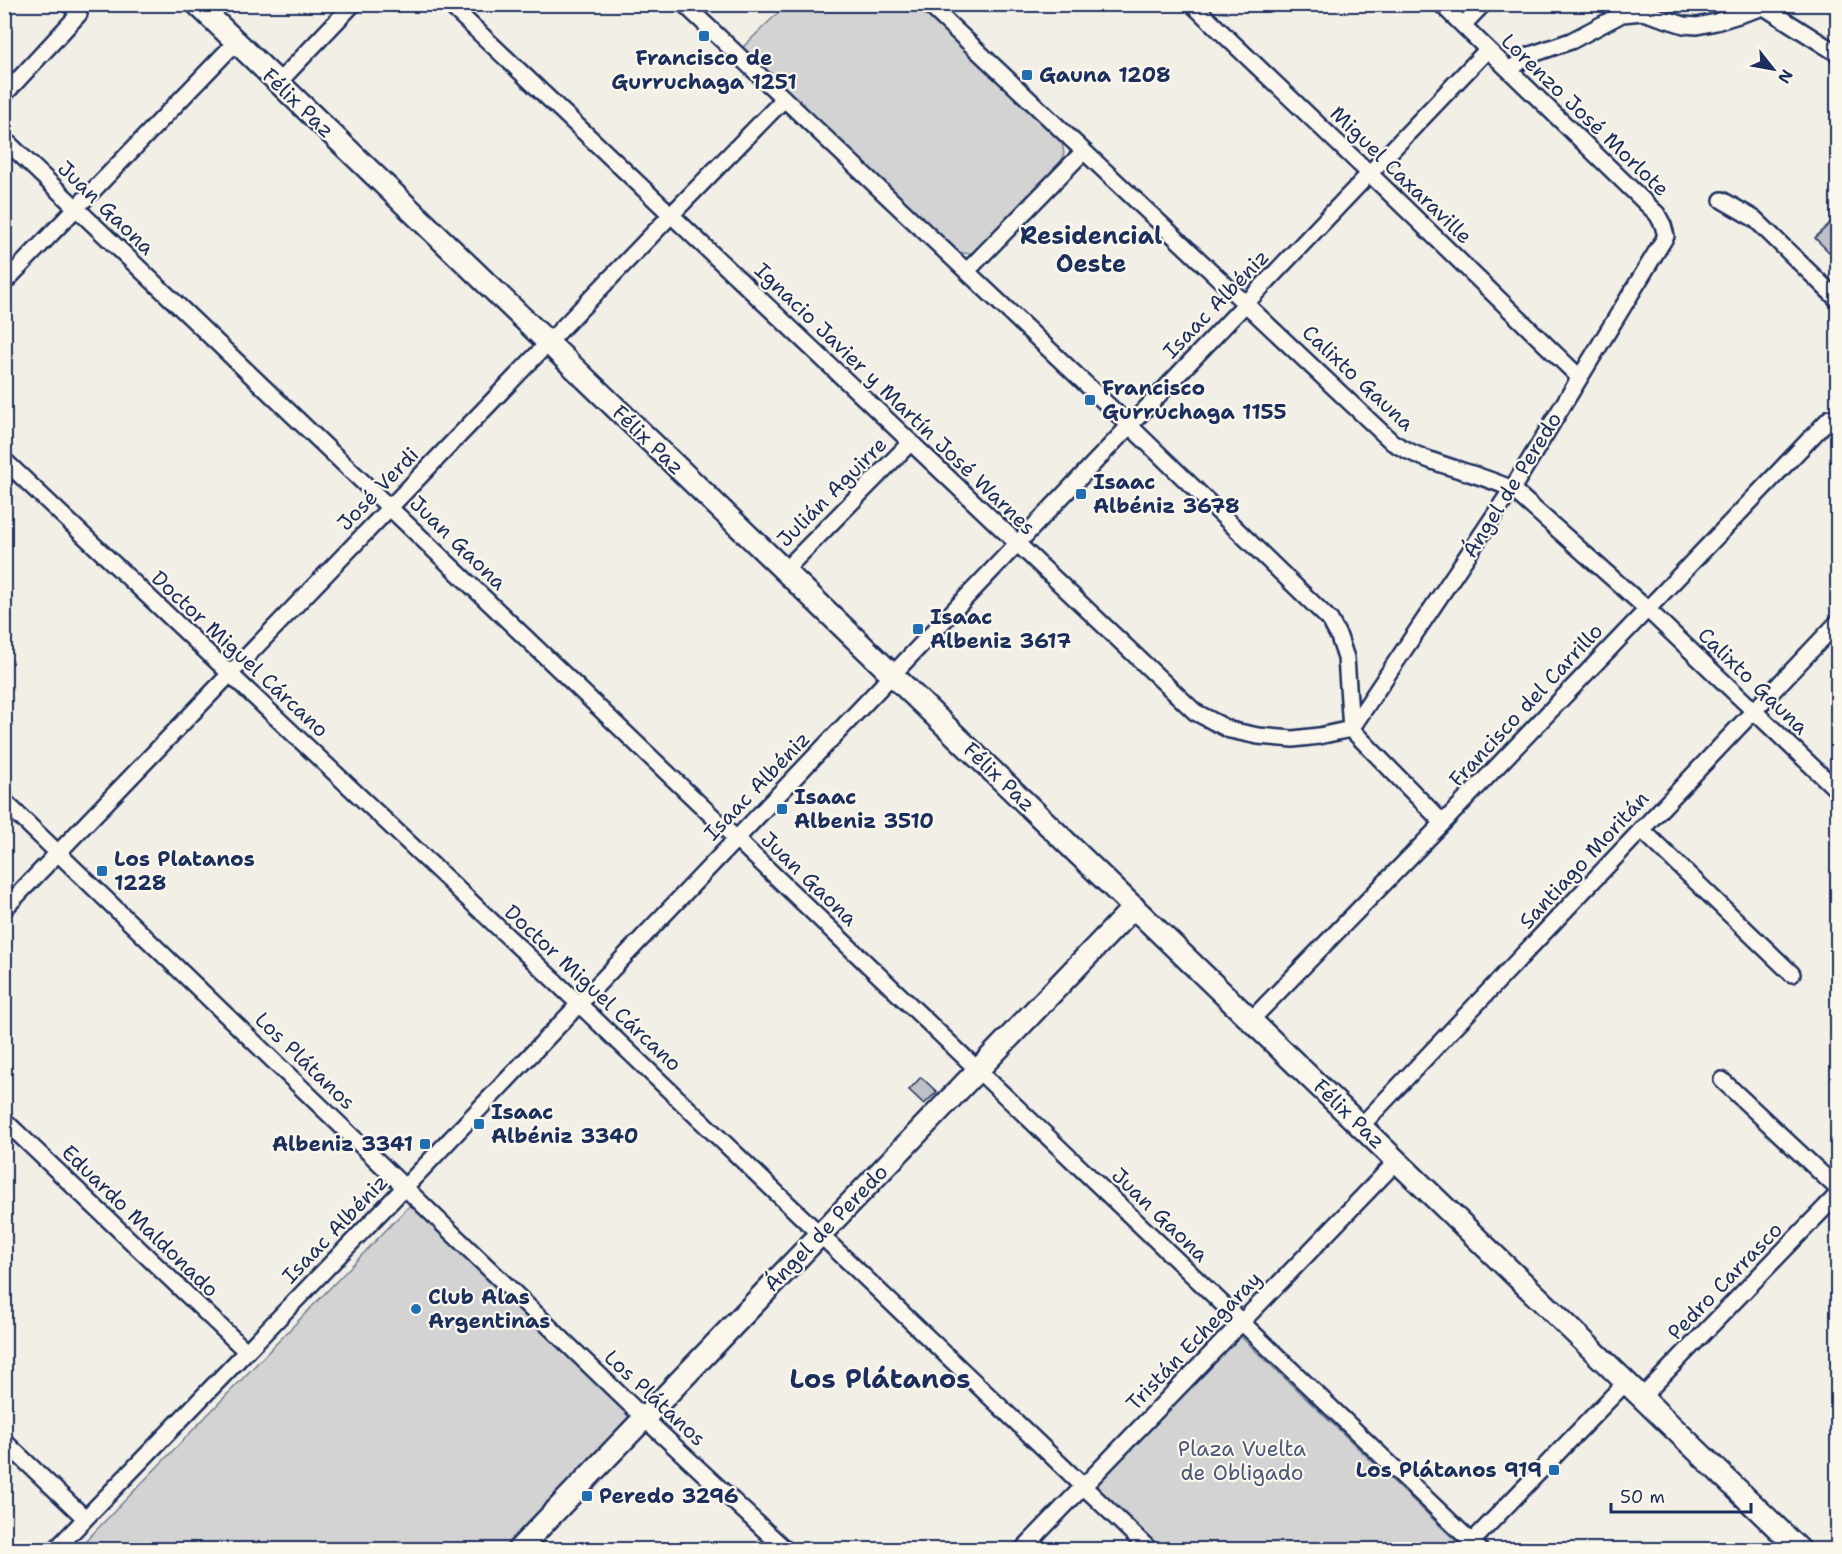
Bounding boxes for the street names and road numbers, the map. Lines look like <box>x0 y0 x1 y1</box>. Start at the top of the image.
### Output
street label: Lorenzo José Morlote <box>1495 27 1675 203</box>
street label: Félix Paz <box>256 62 340 144</box>
street label: Miguel Caxaraville <box>1324 100 1478 250</box>
street label: Juan Gaona <box>51 155 161 261</box>
street label: Isaac Albéniz <box>1157 243 1275 365</box>
street label: Ignacio Javier y Martín José Warnes <box>748 257 1042 541</box>
street label: Calixto Gauna <box>1296 319 1420 437</box>
street label: Félix Paz <box>606 399 690 481</box>
street label: Ángel de Peredo <box>1455 406 1568 563</box>
street label: Julián Aguirre <box>771 431 893 553</box>
street label: José Verdi <box>331 441 425 537</box>
street label: Juan Gaona <box>403 490 513 596</box>
street label: Doctor Miguel Cárcano <box>145 564 335 744</box>
street label: Francisco del Carrillo <box>1443 617 1609 793</box>
street label: Calixto Gauna <box>1692 621 1814 741</box>
street label: Isaac Albéniz <box>698 725 816 847</box>
street label: Félix Paz <box>957 736 1041 818</box>
street label: Santiago Moritán <box>1513 785 1655 935</box>
street label: Juan Gaona <box>754 826 864 932</box>
street label: Doctor Miguel Cárcano <box>498 898 688 1078</box>
street label: Los Plátanos <box>249 1006 361 1116</box>
street label: Félix Paz <box>1307 1073 1391 1155</box>
street label: Eduardo Maldonado <box>55 1139 225 1303</box>
street label: Ángel de Peredo <box>757 1158 894 1298</box>
street label: Juan Gaona <box>1105 1162 1215 1268</box>
street label: Isaac Albéniz <box>276 1168 394 1290</box>
street label: Pedro Carrasco <box>1661 1216 1789 1346</box>
street label: Tristán Echegaray <box>1120 1265 1268 1417</box>
street label: Los Plátanos <box>598 1344 712 1452</box>

